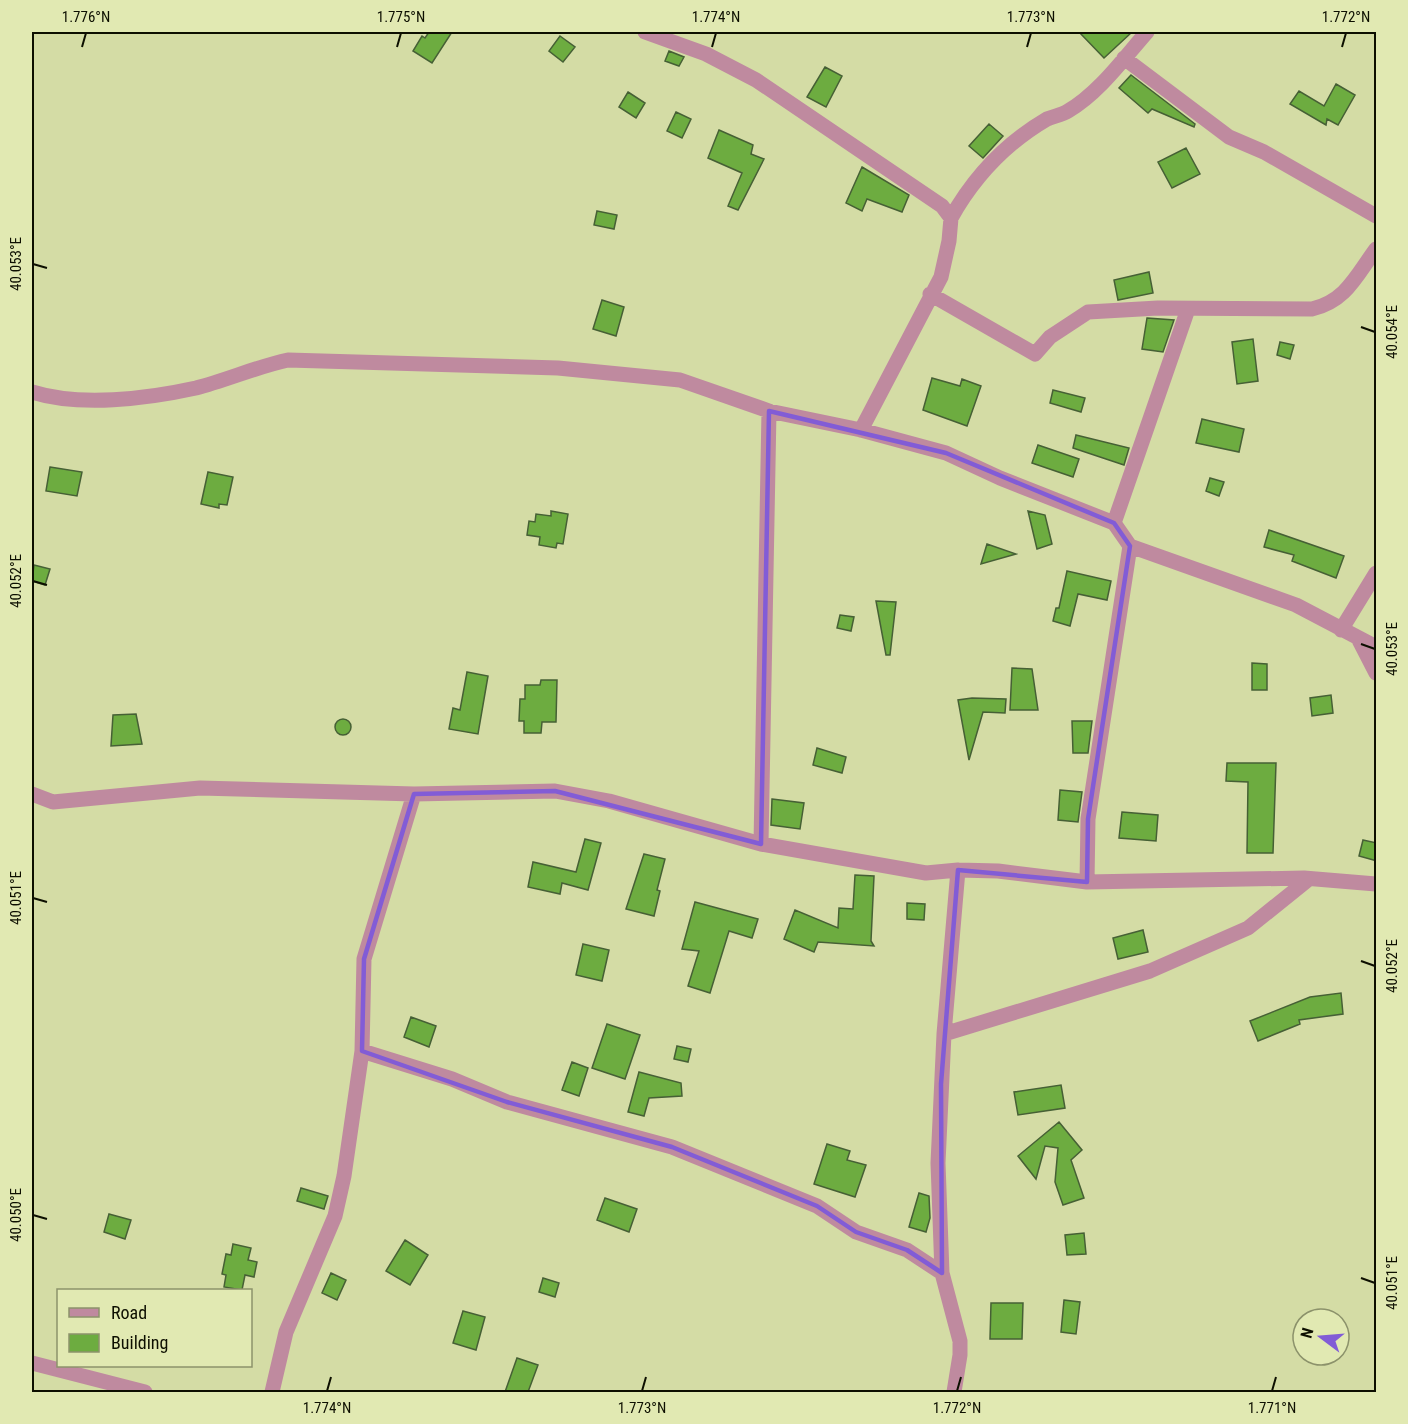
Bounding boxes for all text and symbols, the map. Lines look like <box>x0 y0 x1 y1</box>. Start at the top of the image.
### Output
text: 1.776°N <box>62 8 110 26</box>
text: 1.775°N <box>377 8 425 26</box>
text: 1.774°N <box>692 8 740 26</box>
text: 1.773°N <box>1007 8 1055 26</box>
text: 1.772°N <box>1322 8 1370 26</box>
text: 40.053°E <box>7 237 25 291</box>
text: 40.054°E <box>1383 305 1401 359</box>
text: 40.052°E <box>7 554 25 608</box>
text: 40.053°E <box>1383 622 1401 676</box>
text: 40.051°E <box>7 871 25 925</box>
text: 40.052°E <box>1383 939 1401 993</box>
text: 40.050°E <box>7 1188 25 1242</box>
text: 40.051°E <box>1383 1256 1401 1310</box>
legend <box>57 1289 252 1367</box>
text: Road <box>111 1302 147 1323</box>
north arrow <box>1291 1307 1351 1367</box>
text: N <box>1297 1326 1318 1340</box>
text: Building <box>111 1332 168 1353</box>
text: 1.774°N <box>303 1399 351 1417</box>
text: 1.773°N <box>618 1399 666 1417</box>
text: 1.772°N <box>933 1399 981 1417</box>
text: 1.771°N <box>1248 1399 1296 1417</box>

